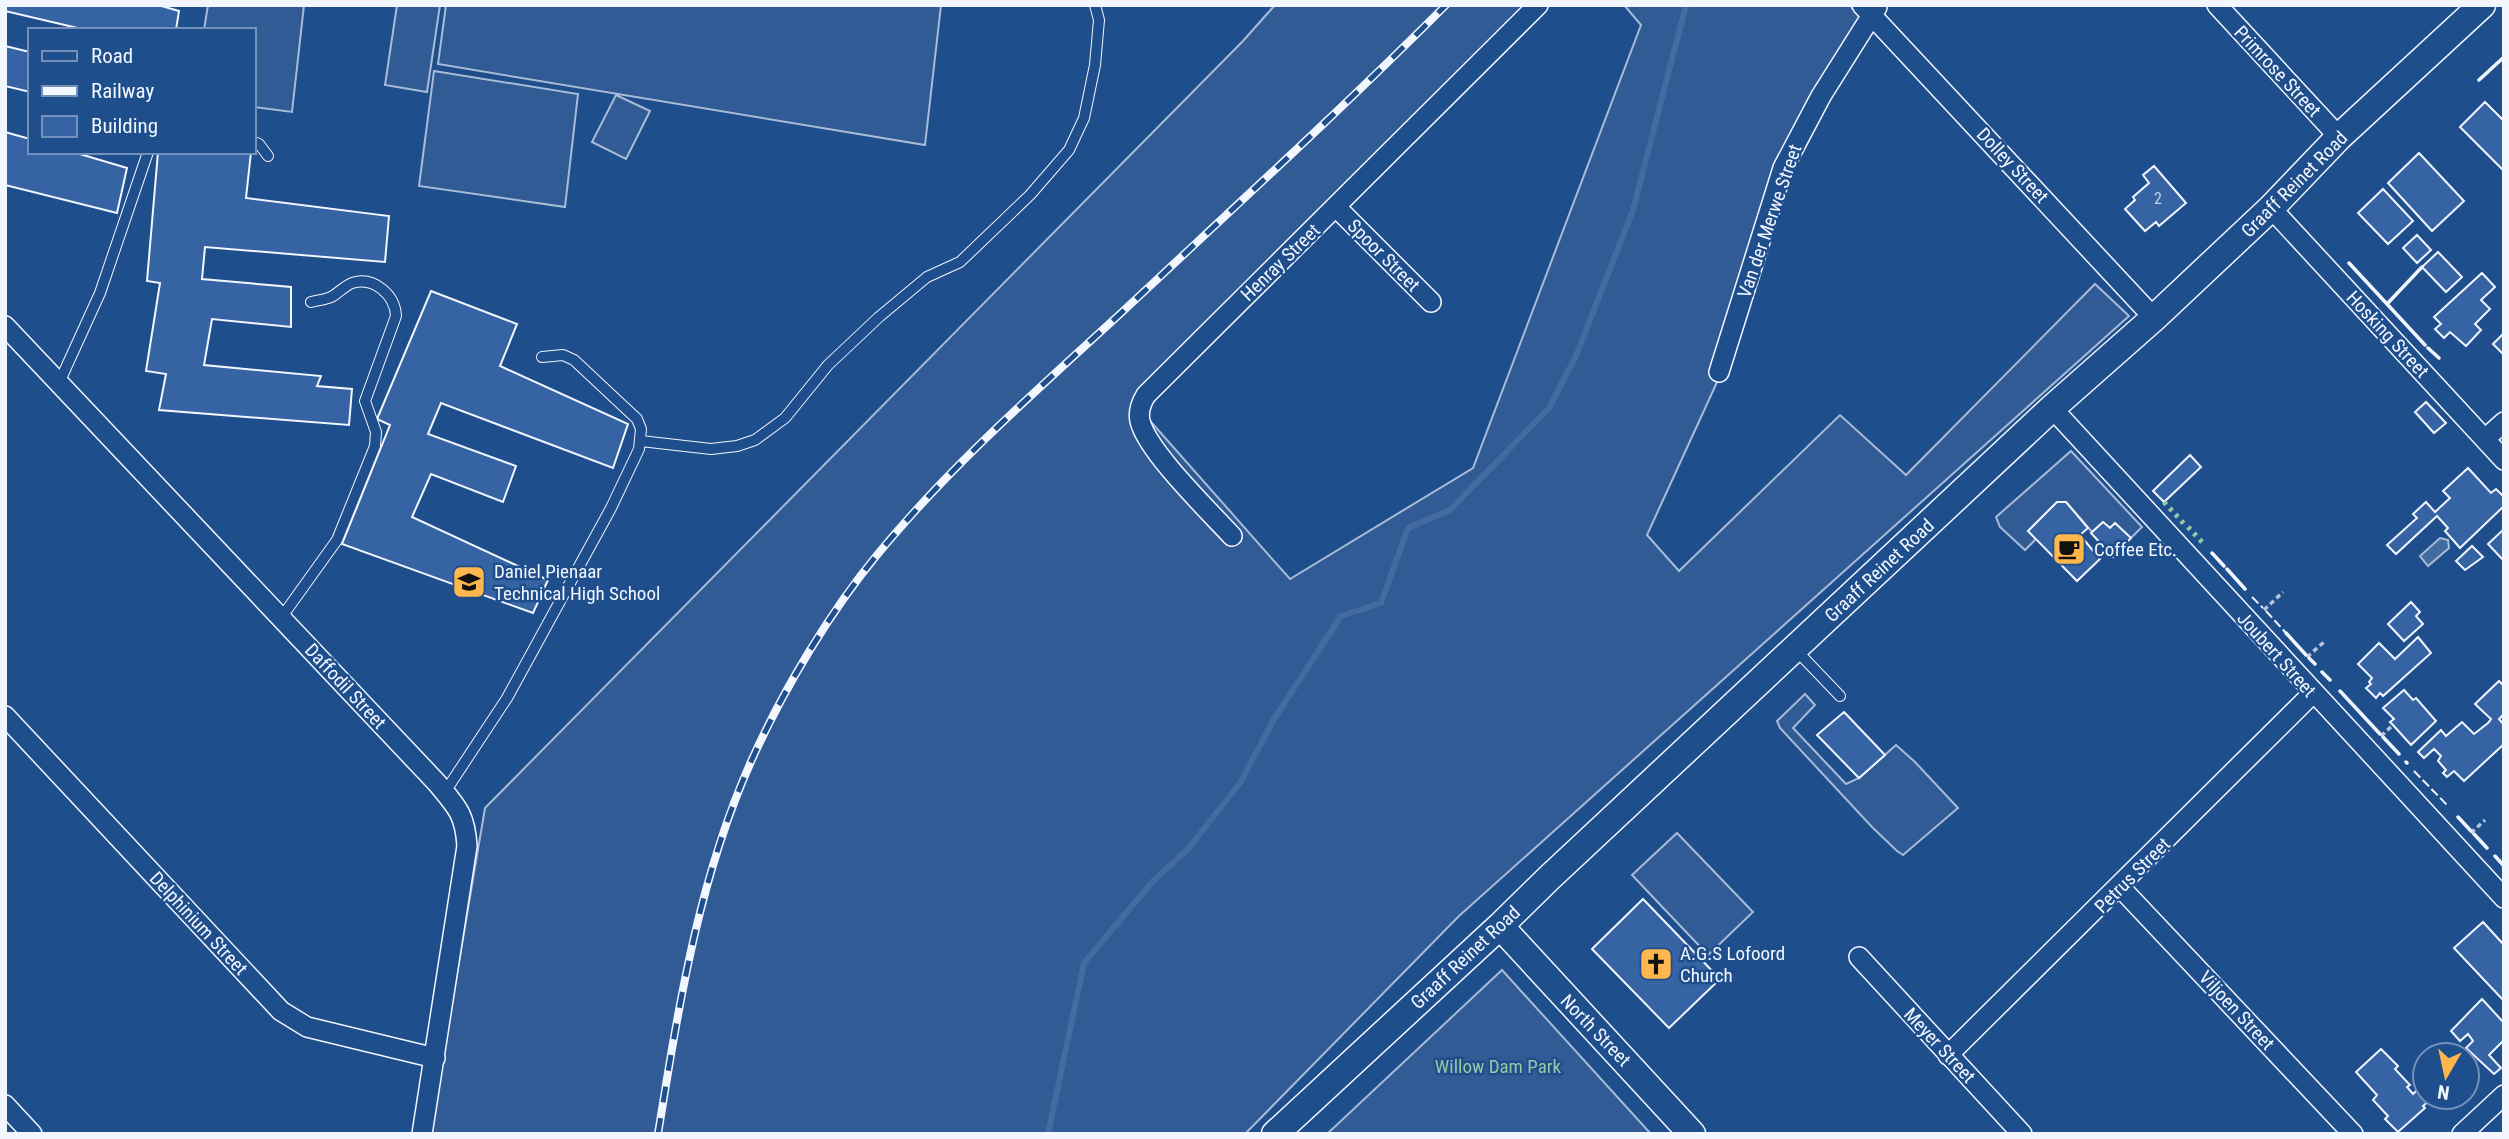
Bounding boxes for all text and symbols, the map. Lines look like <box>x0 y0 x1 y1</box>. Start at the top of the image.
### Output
street label: Primrose Street <box>2229 21 2326 122</box>
legend <box>28 28 256 154</box>
text: Road <box>91 44 133 68</box>
text: Railway <box>91 79 154 103</box>
text: Building <box>91 114 158 138</box>
street label: Dolley Street <box>1972 123 2053 208</box>
street label: Graaff Reinet Road <box>2236 126 2352 242</box>
street label: Van der Merwe Street <box>1732 141 1807 301</box>
house number: 2 <box>2154 189 2162 208</box>
street label: Spoor Street <box>1343 214 1425 296</box>
street label: Henray Street <box>1236 219 1325 306</box>
street label: Hosking Street <box>2342 286 2434 383</box>
street label: Graaff Reinet Road <box>1820 514 1939 627</box>
cafe icon: Coffee Etc. <box>2050 530 2088 568</box>
place label: Coffee Etc. <box>2094 538 2177 561</box>
place label: Daniel Pienaar Technical High School <box>494 560 660 605</box>
school or university icon: Daniel Pienaar Technical High School <box>450 563 488 601</box>
street label: Joubert Street <box>2232 607 2321 702</box>
street label: Daffodil Street <box>300 639 391 734</box>
street label: Petrus Street <box>2090 833 2175 918</box>
street label: Delphinium Street <box>145 867 252 980</box>
street label: Graaff Reinet Road <box>1406 901 1525 1014</box>
place label: A.G.S Lofoord Church <box>1680 942 1785 987</box>
church icon: A.G.S Lofoord Church <box>1637 945 1675 983</box>
street label: Viljoen Street <box>2194 966 2279 1055</box>
street label: North Street <box>1556 990 1636 1071</box>
street label: Meyer Street <box>1899 1003 1980 1088</box>
north arrow <box>2411 1041 2481 1111</box>
park label: Willow Dam Park <box>1435 1055 1562 1078</box>
text: N <box>2436 1080 2451 1105</box>

